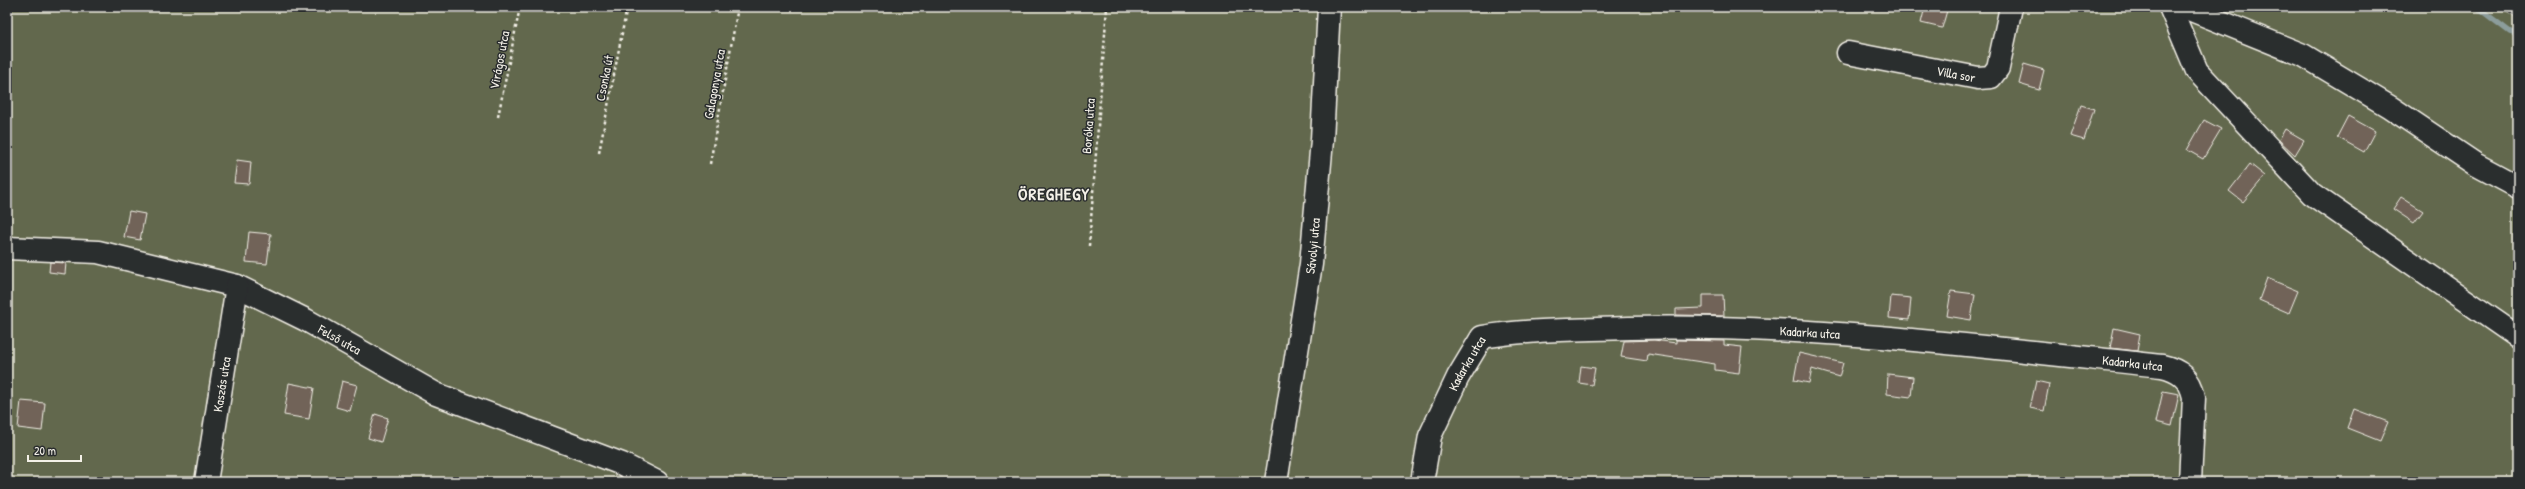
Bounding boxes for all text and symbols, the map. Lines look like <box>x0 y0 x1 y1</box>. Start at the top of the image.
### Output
street label: Virágos utca <box>485 29 513 91</box>
street label: Galagonya utca <box>699 48 729 120</box>
street label: Csonka út <box>591 53 617 102</box>
street label: Villa sor <box>1935 61 1977 86</box>
street label: Boróka utca <box>1077 98 1099 154</box>
district label: ÖREGHEGY <box>1018 182 1090 205</box>
street label: Sávolyi utca <box>1301 217 1324 275</box>
street label: Felső utca <box>314 319 365 359</box>
street label: Kadarka utca <box>1779 321 1841 343</box>
street label: Kadarka utca <box>1444 333 1490 394</box>
street label: Kadarka utca <box>2101 351 2163 375</box>
street label: Kaszás utca <box>208 355 235 413</box>
scale bar <box>28 437 81 463</box>
text: 20 m <box>34 442 56 459</box>

